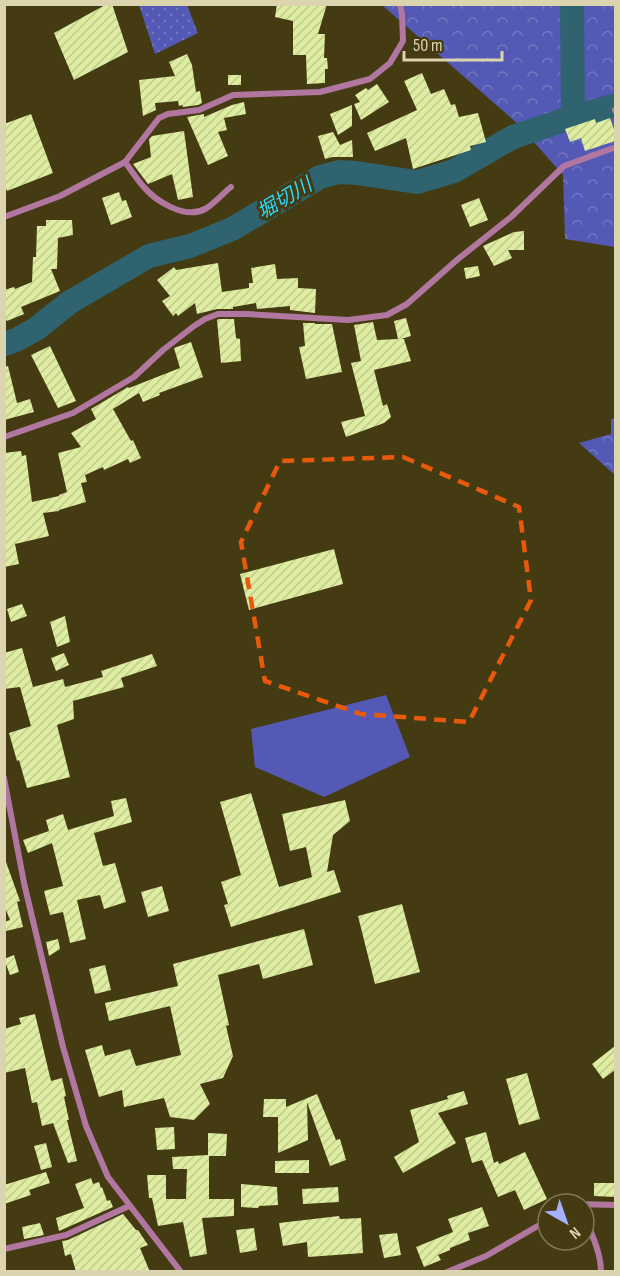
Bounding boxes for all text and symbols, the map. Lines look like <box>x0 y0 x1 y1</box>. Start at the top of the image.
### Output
scale bar <box>404 24 502 62</box>
text: 50 m <box>413 35 443 56</box>
water label: 堀切川 <box>253 172 318 225</box>
north arrow <box>536 1192 596 1252</box>
text: N <box>565 1222 584 1242</box>

